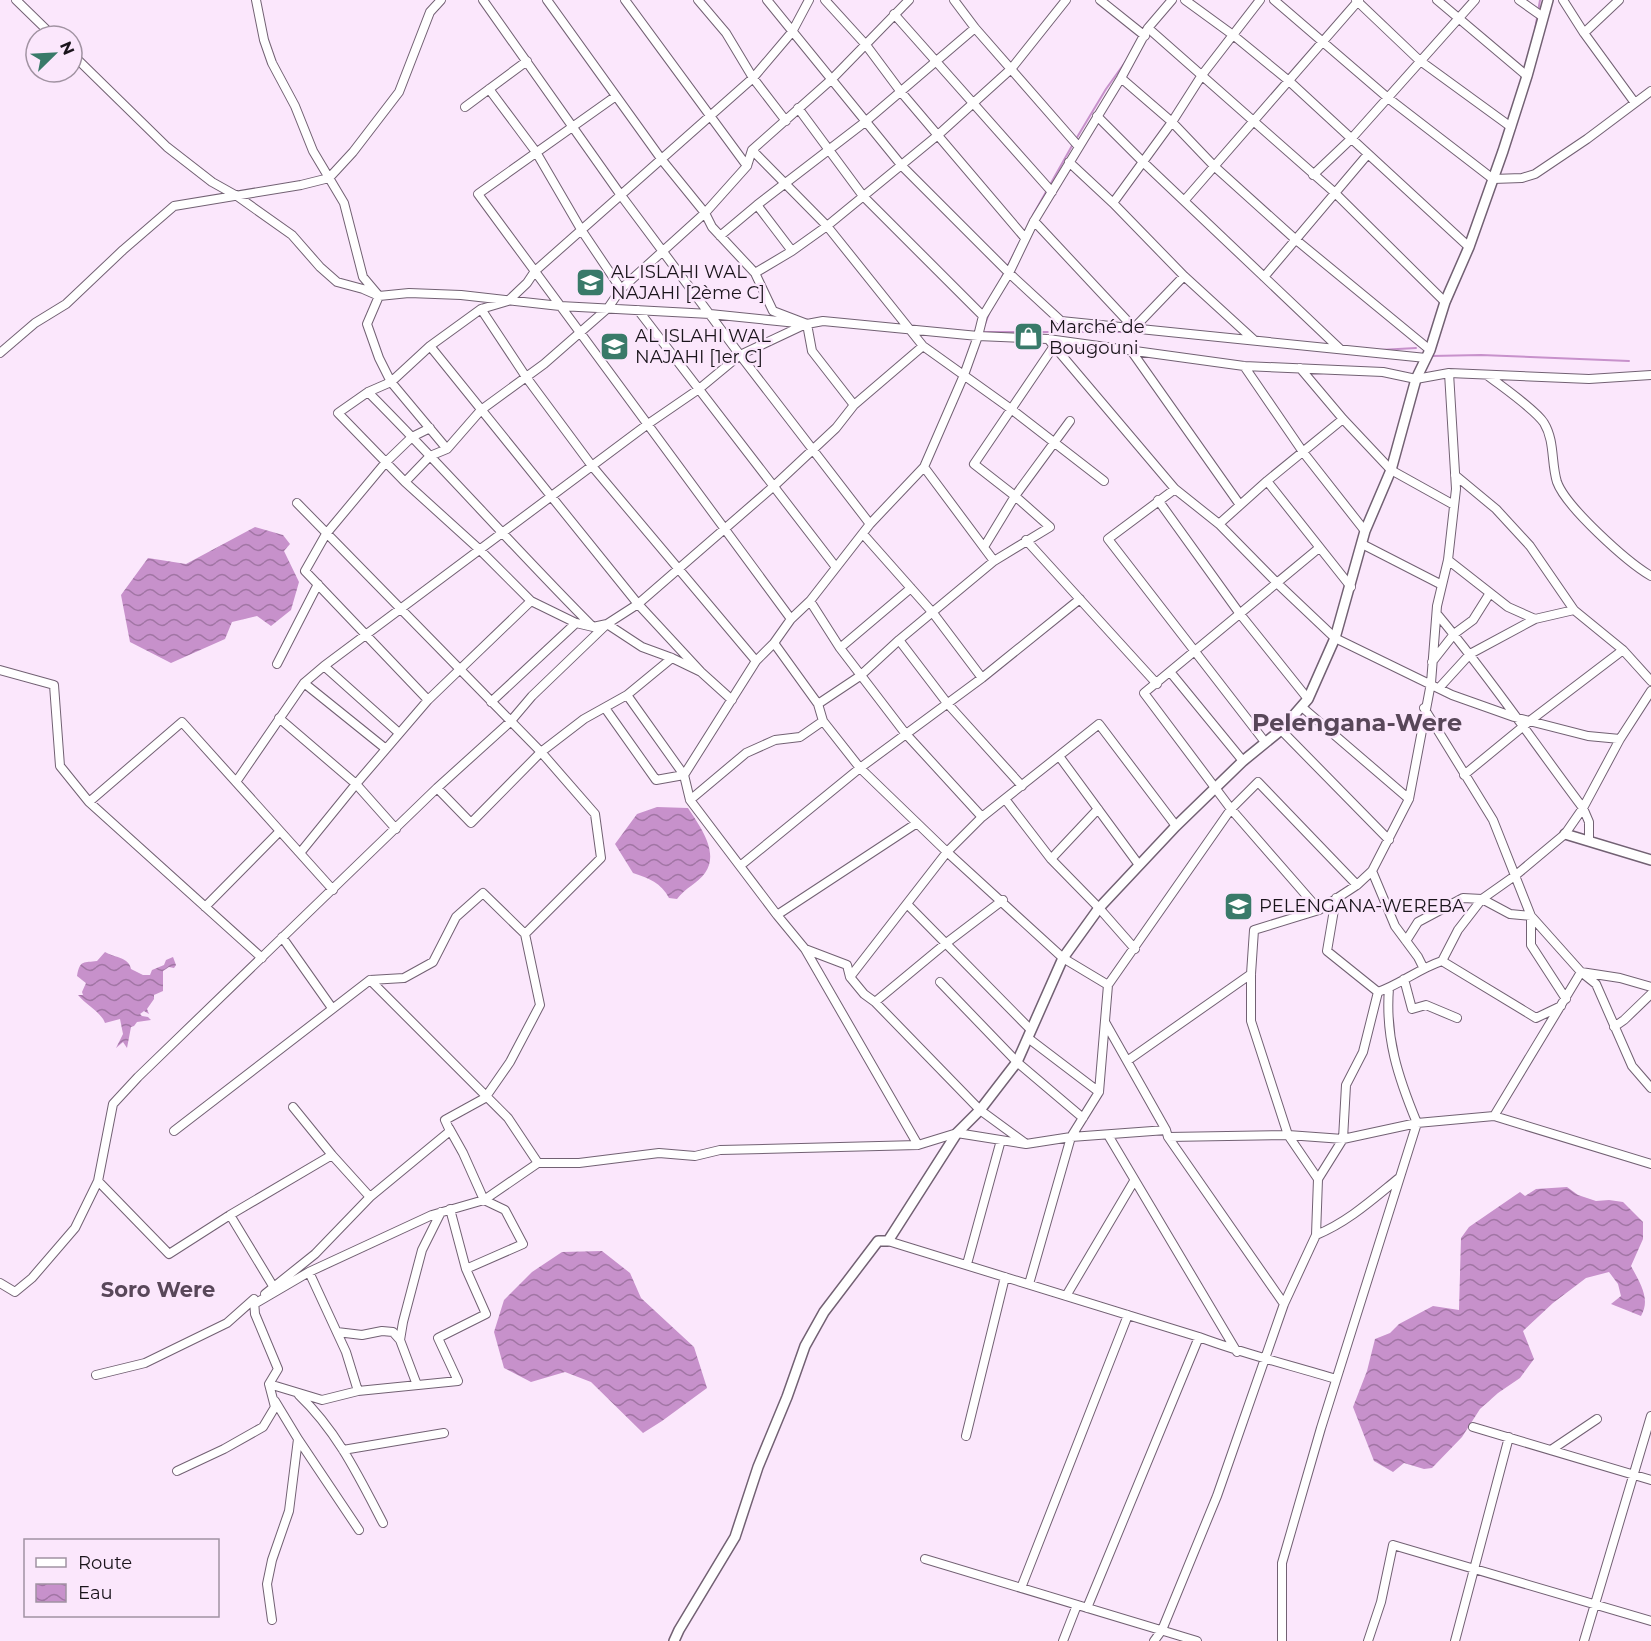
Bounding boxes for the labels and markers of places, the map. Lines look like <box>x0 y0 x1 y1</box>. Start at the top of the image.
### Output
place label: AL ISLAHI WAL NAJAHI [2ème C] <box>611 261 765 304</box>
school or university icon: AL ISLAHI WAL NAJAHI [2ème C] <box>574 266 606 298</box>
place label: Marché de Bougouni <box>1049 316 1145 359</box>
shop icon: Marché de Bougouni <box>1012 321 1044 353</box>
place label: AL ISLAHI WAL NAJAHI [1er C] <box>635 325 771 368</box>
school or university icon: AL ISLAHI WAL NAJAHI [1er C] <box>598 330 630 362</box>
school or university icon: PELENGANA-WEREBA <box>1222 890 1254 922</box>
place label: PELENGANA-WEREBA <box>1259 895 1465 917</box>

